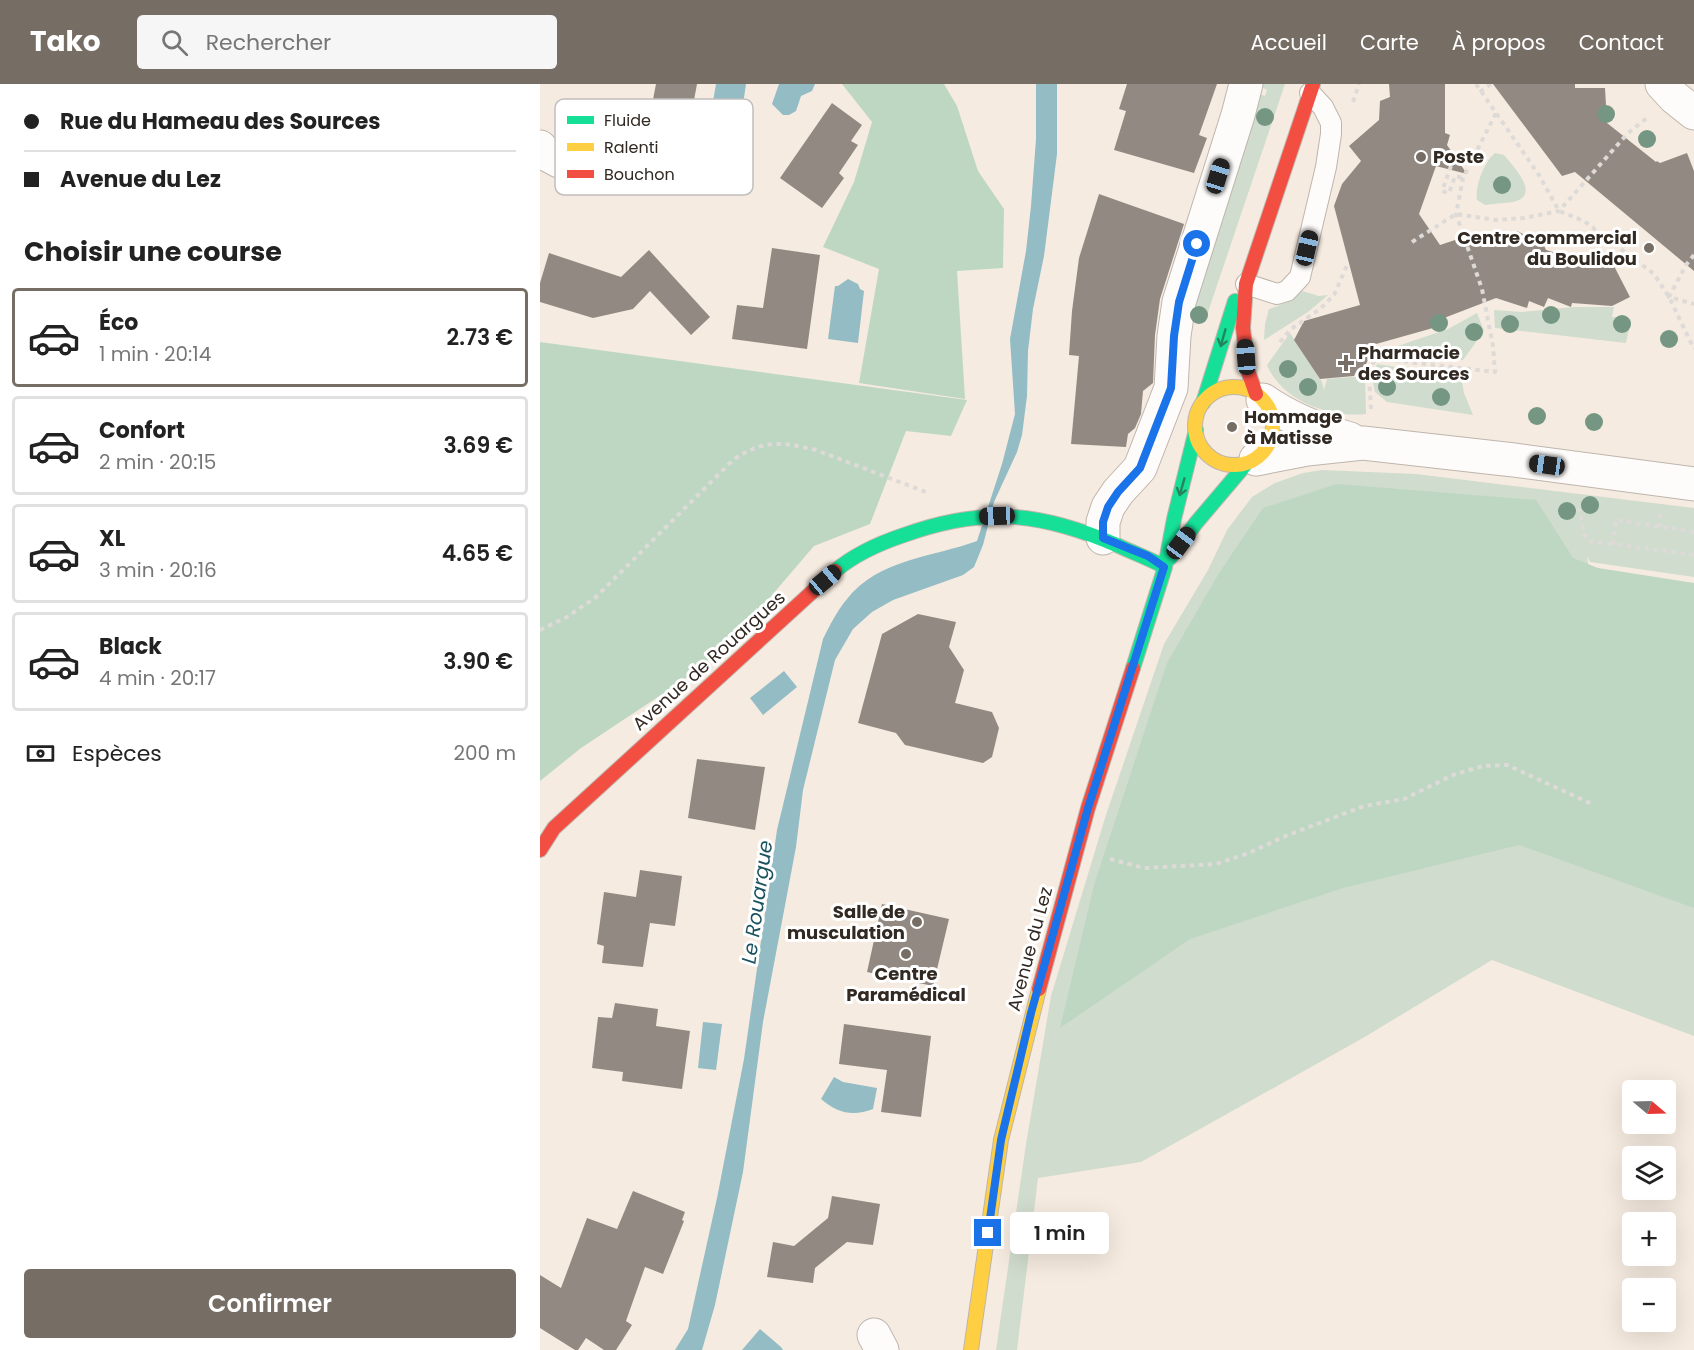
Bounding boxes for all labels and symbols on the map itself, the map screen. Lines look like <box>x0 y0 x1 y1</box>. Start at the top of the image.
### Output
legend <box>555 99 753 195</box>
text: Fluide <box>604 109 651 132</box>
text: Ralenti <box>604 136 658 159</box>
place label: Poste <box>1433 144 1484 169</box>
marker: Poste <box>1414 150 1428 164</box>
car <box>1204 156 1232 196</box>
text: Bouchon <box>604 163 675 186</box>
place label: Centre commercial du Boulidou <box>1457 225 1637 271</box>
car <box>1294 228 1320 268</box>
route start <box>1183 230 1210 257</box>
marker: Centre commercial du Boulidou <box>1642 241 1656 255</box>
one-way arrow <box>1217 328 1228 347</box>
car <box>1236 338 1256 376</box>
place label: Pharmacie des Sources <box>1358 340 1470 386</box>
marker: Pharmacie des Sources <box>1339 356 1353 370</box>
place label: Hommage à Matisse <box>1244 404 1342 450</box>
marker: Hommage à Matisse <box>1225 420 1239 434</box>
car <box>1528 454 1566 476</box>
one-way arrow <box>1176 477 1187 496</box>
car <box>979 506 1015 526</box>
car <box>1163 523 1199 563</box>
car <box>805 562 845 598</box>
street label: Avenue de Rouargues <box>627 585 790 736</box>
water label: Le Rouargue <box>734 838 780 966</box>
street label: Avenue du Lez <box>1001 884 1058 1014</box>
place label: Salle de musculation <box>787 899 905 945</box>
marker: Salle de musculation <box>910 915 924 929</box>
marker: Centre Paramédical <box>899 947 913 961</box>
place label: Centre Paramédical <box>846 961 966 1007</box>
north arrow <box>1622 1080 1676 1134</box>
callout: 1 min <box>1009 1212 1108 1254</box>
route end <box>974 1219 1001 1246</box>

